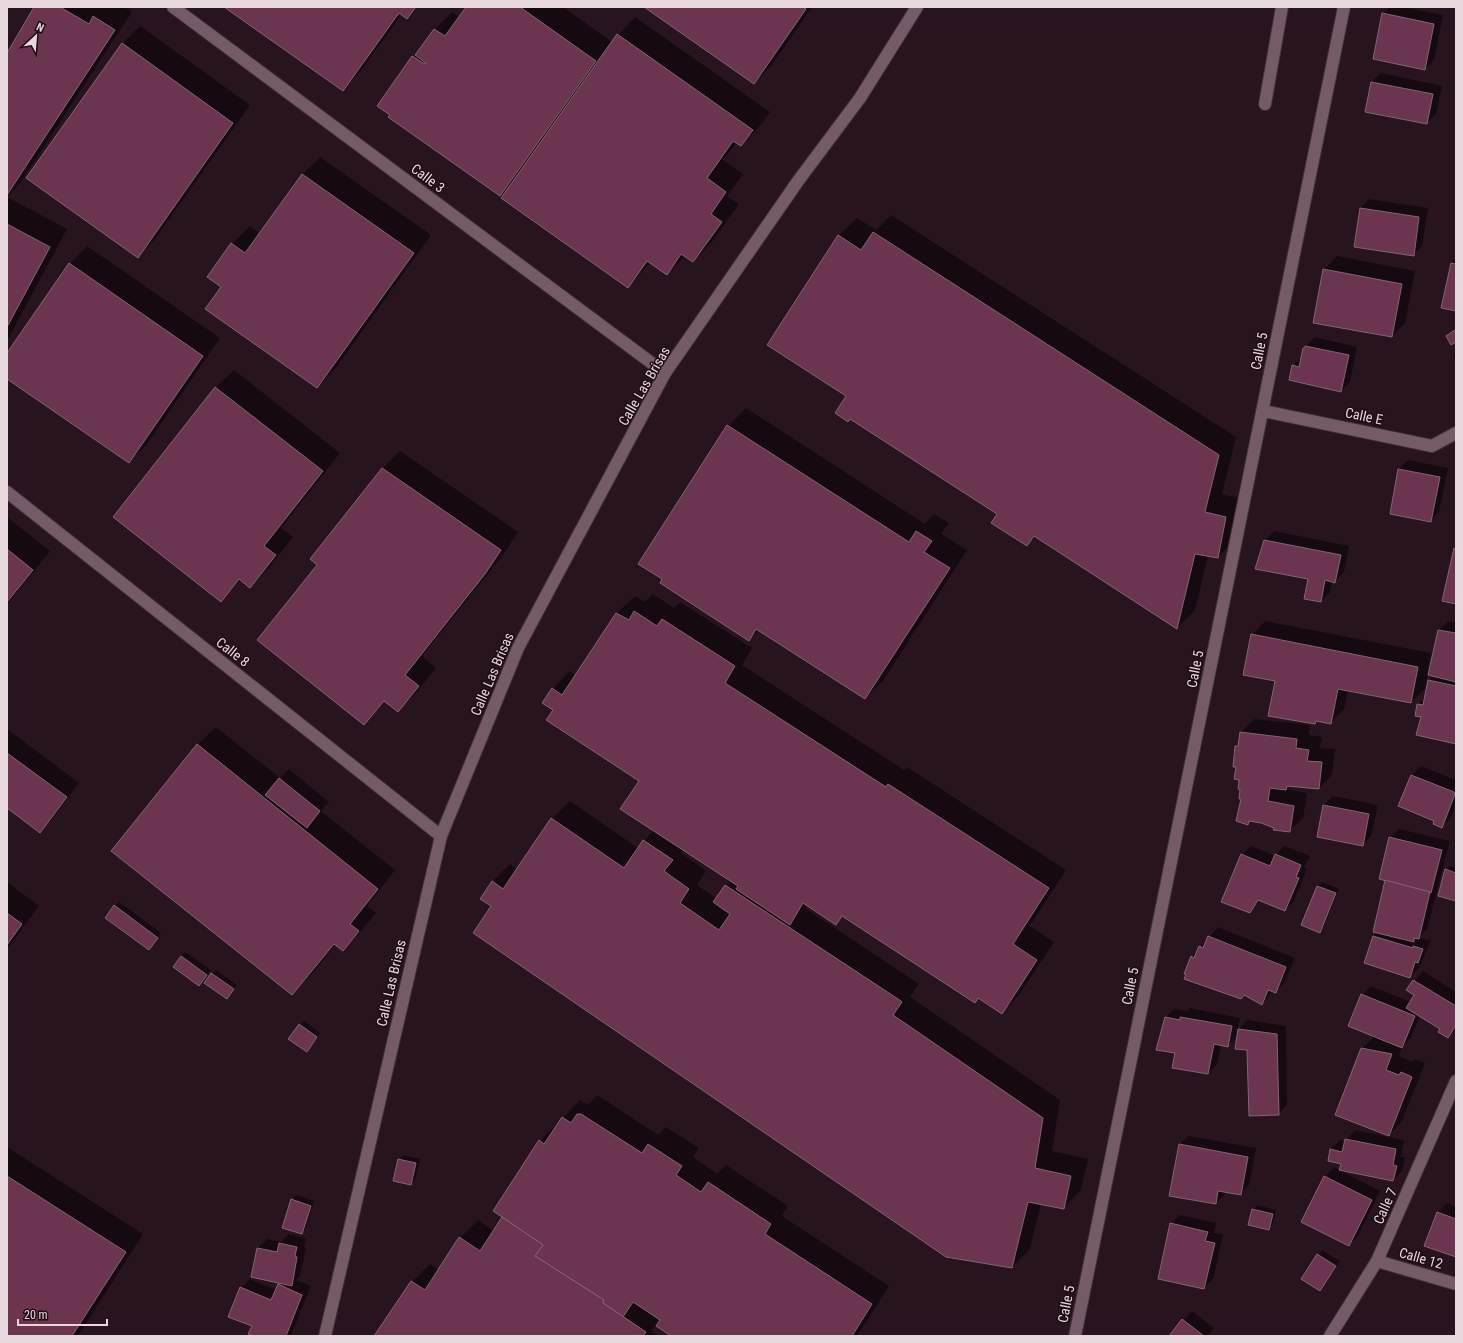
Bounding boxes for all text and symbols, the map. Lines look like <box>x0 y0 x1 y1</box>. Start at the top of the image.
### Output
north arrow <box>16 16 56 56</box>
text: N <box>34 20 46 35</box>
street label: Calle 3 <box>408 160 448 196</box>
street label: Calle 5 <box>1248 331 1270 371</box>
street label: Calle Las Brisas <box>615 344 673 428</box>
street label: Calle E <box>1344 404 1384 428</box>
street label: Calle Las Brisas <box>467 630 517 718</box>
street label: Calle 8 <box>213 634 253 670</box>
street label: Calle 5 <box>1184 649 1206 689</box>
street label: Calle Las Brisas <box>373 938 409 1028</box>
street label: Calle 5 <box>1119 966 1141 1006</box>
street label: Calle 7 <box>1370 1185 1400 1227</box>
street label: Calle 12 <box>1397 1244 1445 1272</box>
street label: Calle 5 <box>1055 1284 1077 1324</box>
scale bar <box>18 1301 107 1327</box>
text: 20 m <box>24 1308 48 1322</box>

